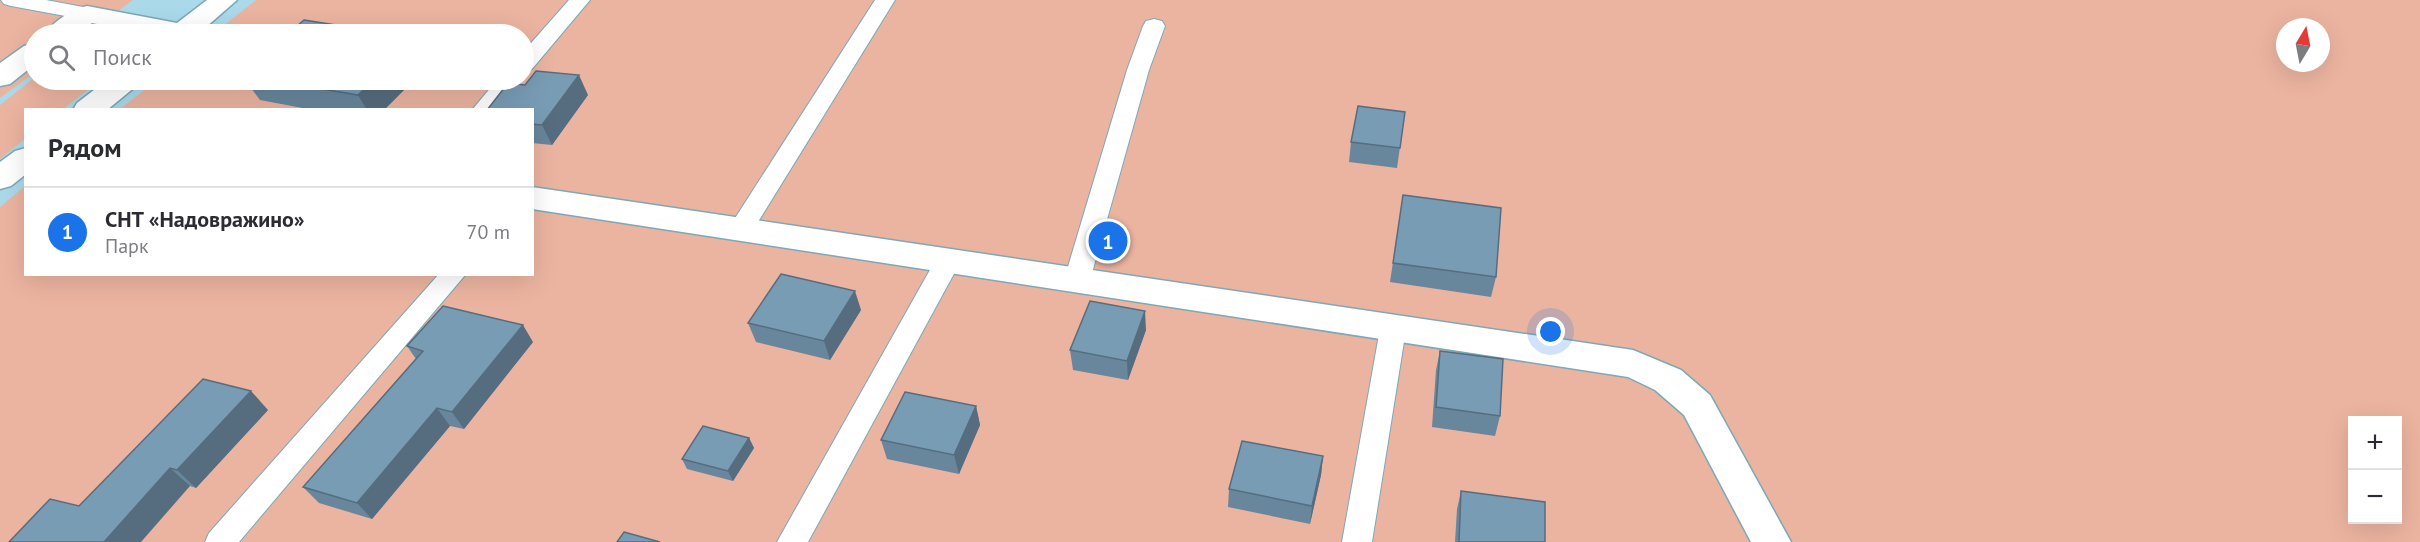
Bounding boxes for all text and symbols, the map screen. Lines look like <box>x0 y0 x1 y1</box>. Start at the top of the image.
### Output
north arrow <box>2276 18 2330 72</box>
search box <box>24 24 534 90</box>
icon: search <box>45 41 78 74</box>
text: Поиск <box>93 43 152 71</box>
text: Рядом <box>48 131 122 164</box>
text: СНТ «Надовражино» <box>105 205 305 233</box>
pin: 1 <box>1088 218 1128 264</box>
text: 1 <box>62 219 73 245</box>
text: 70 m <box>467 219 510 245</box>
text: Парк <box>105 233 148 259</box>
your location <box>1536 317 1565 346</box>
map controls <box>2348 416 2402 524</box>
button: + <box>2348 416 2402 470</box>
button: − <box>2348 470 2402 524</box>

